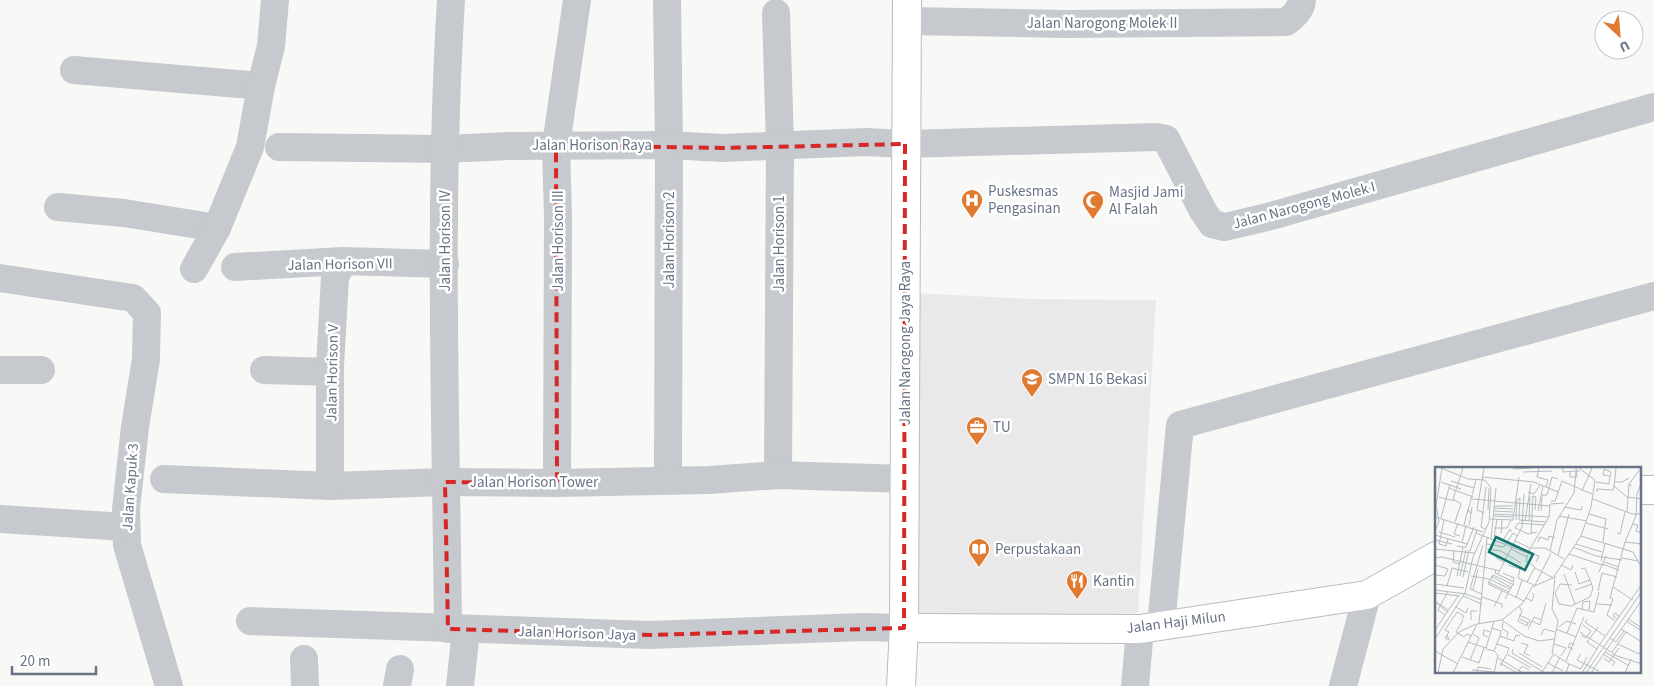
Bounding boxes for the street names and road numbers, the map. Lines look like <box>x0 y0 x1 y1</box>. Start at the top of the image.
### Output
street label: Jalan Narogong Molek II <box>1027 13 1177 34</box>
street label: Jalan Horison Raya <box>532 135 652 156</box>
street label: Jalan Narogong Molek I <box>1231 176 1378 235</box>
street label: Jalan Horison IV <box>435 190 456 292</box>
street label: Jalan Horison III <box>548 190 569 292</box>
street label: Jalan Horison 2 <box>659 191 680 289</box>
street label: Jalan Horison 1 <box>769 195 790 293</box>
street label: Jalan Horison VII <box>287 253 393 276</box>
street label: Jalan Narogong Jaya Raya <box>895 261 916 425</box>
street label: Jalan Horison V <box>321 324 344 422</box>
street label: Jalan Kapuk 3 <box>117 442 144 532</box>
street label: Jalan Horison Tower <box>470 472 599 493</box>
street label: Jalan Haji Milun <box>1125 606 1227 639</box>
street label: Jalan Horison Jaya <box>517 621 637 646</box>

